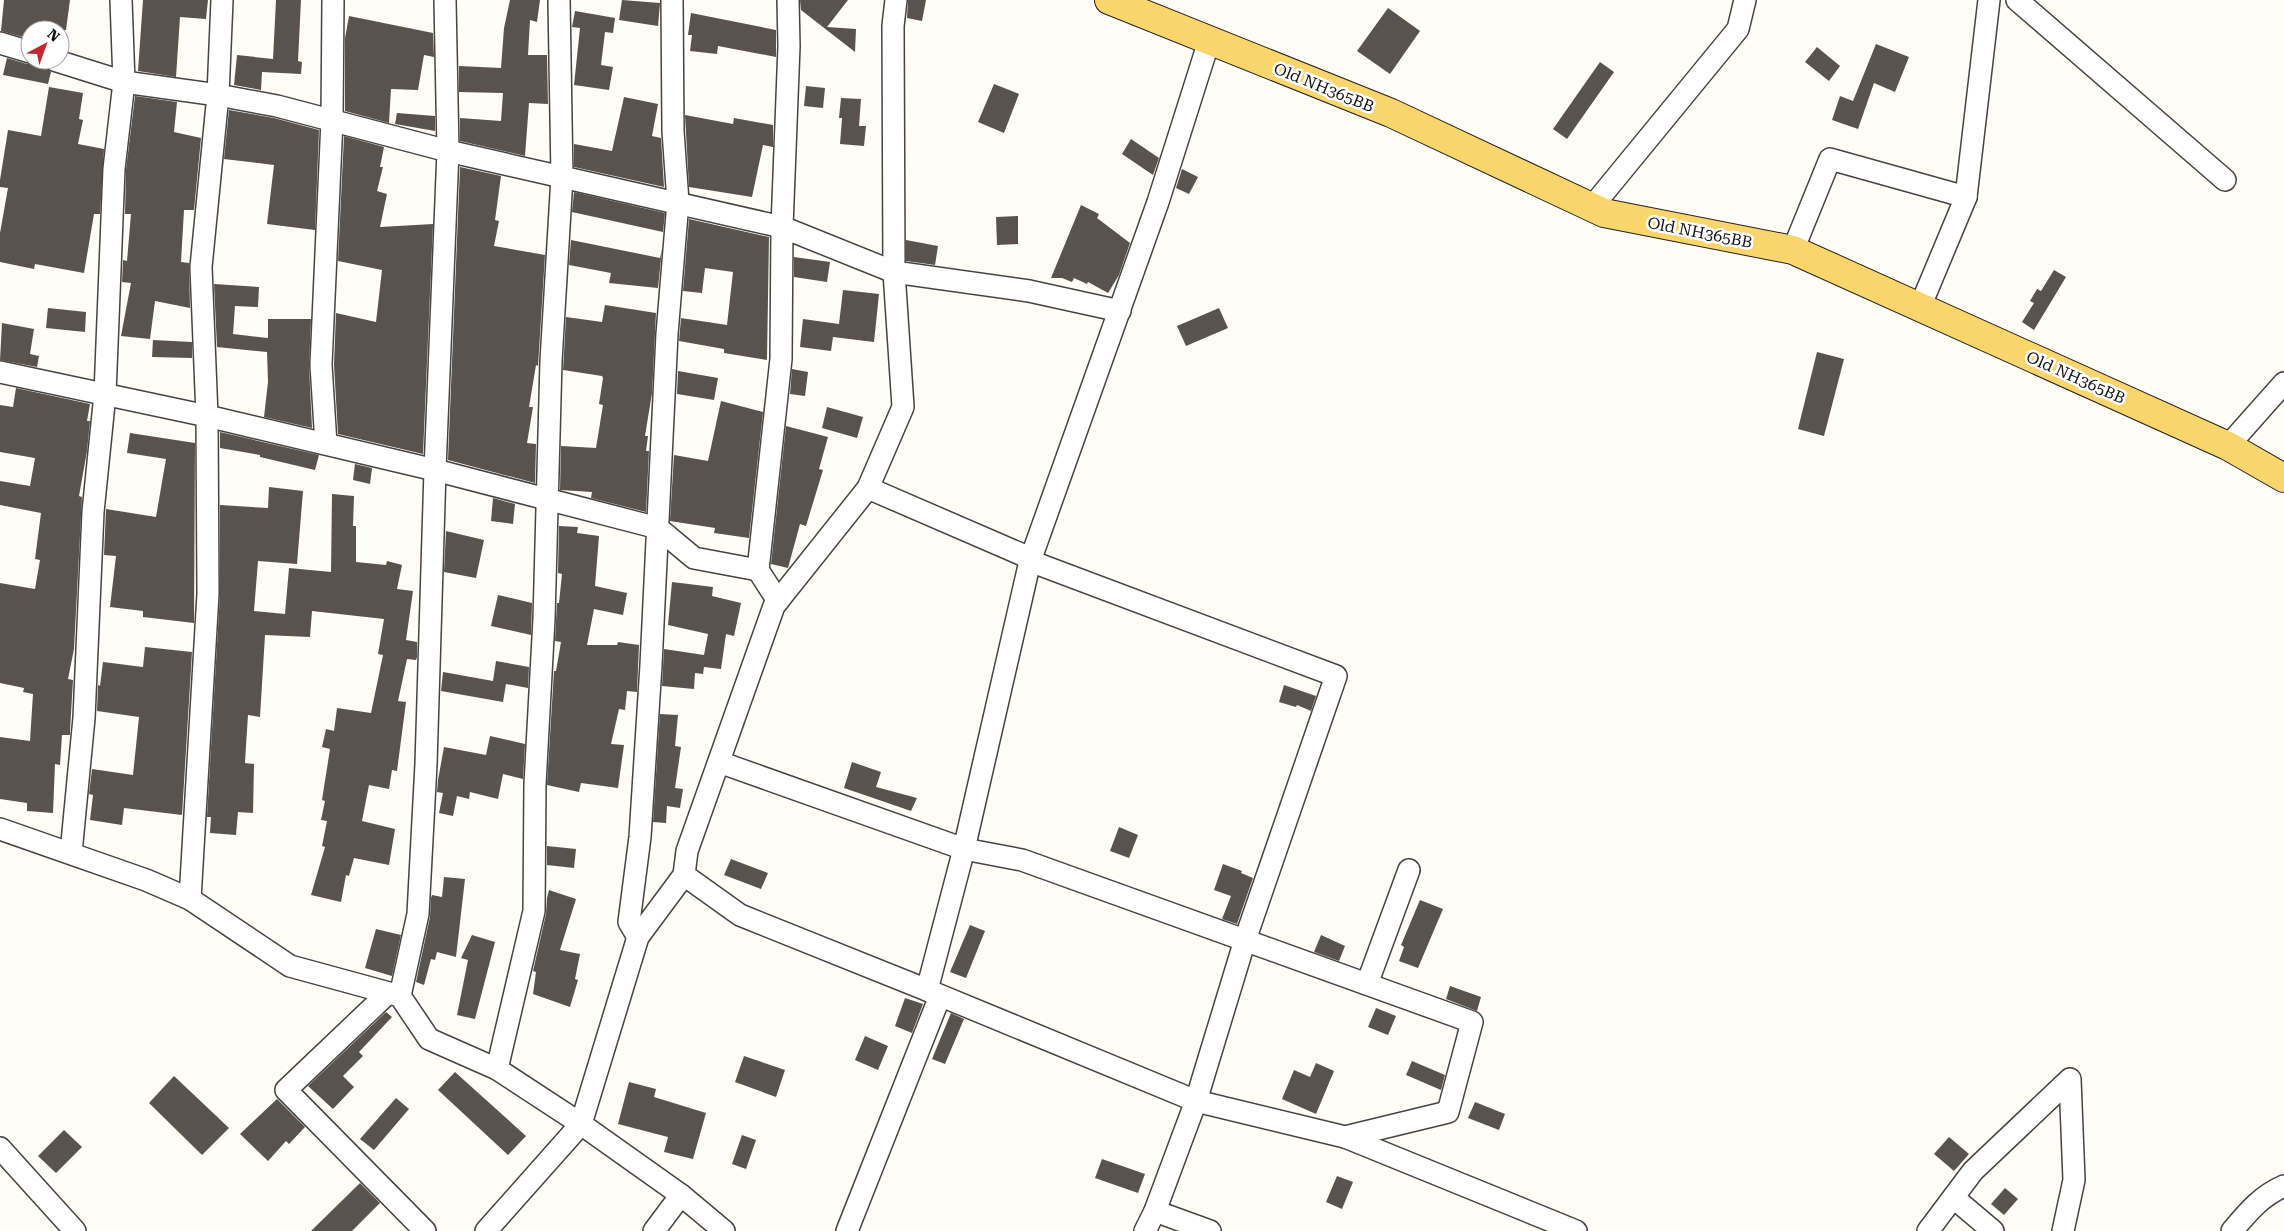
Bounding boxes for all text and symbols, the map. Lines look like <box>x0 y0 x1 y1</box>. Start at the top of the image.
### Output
north arrow <box>20 20 70 70</box>
text: N <box>44 26 63 45</box>
street label: Old NH365BB <box>1271 59 1377 116</box>
street label: Old NH365BB <box>1646 213 1754 252</box>
street label: Old NH365BB <box>2023 347 2128 408</box>

